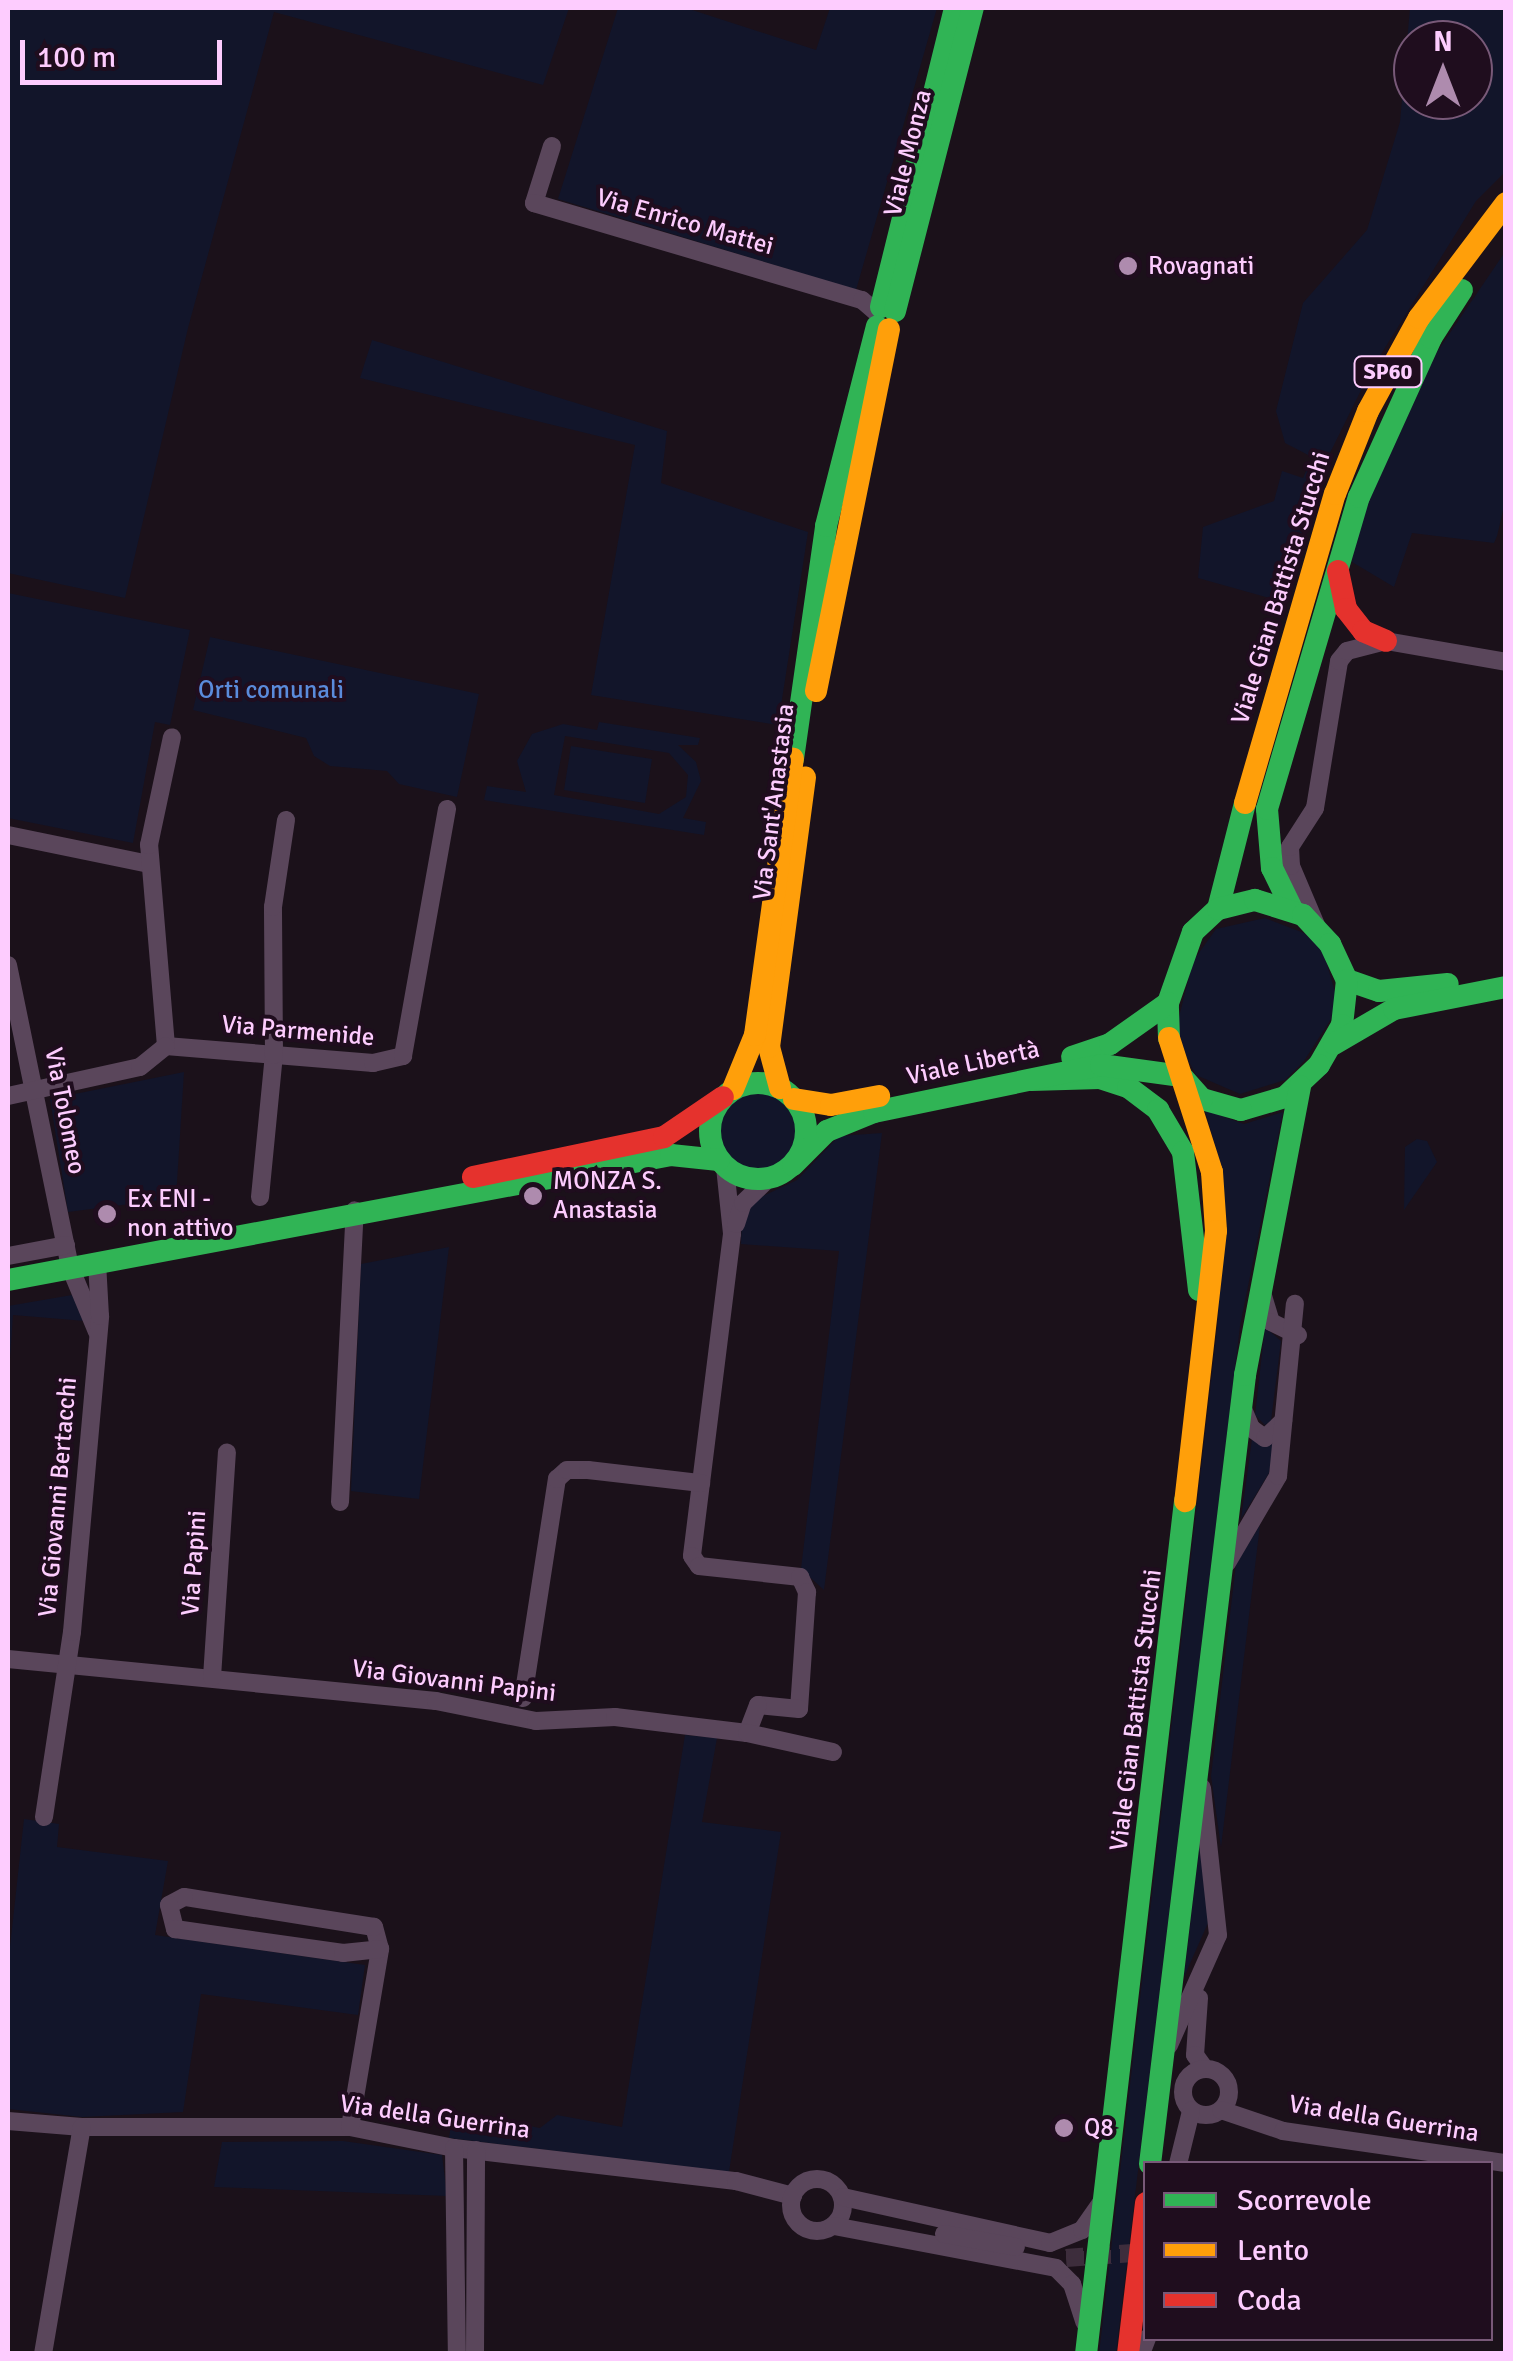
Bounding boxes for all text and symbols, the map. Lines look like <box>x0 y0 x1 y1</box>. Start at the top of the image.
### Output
scale bar <box>25 20 228 82</box>
north arrow <box>1393 20 1493 120</box>
text: N <box>1433 25 1453 59</box>
text: 100 m <box>37 39 116 76</box>
street label: Viale Monza <box>878 87 938 219</box>
street label: Via Enrico Mattei <box>593 182 777 262</box>
place label: Rovagnati <box>1148 251 1254 281</box>
marker: Rovagnati <box>1117 255 1139 277</box>
road number: SP60 <box>1353 355 1423 389</box>
street label: Viale Gian Battista Stucchi <box>1225 448 1337 728</box>
park label: Orti comunali <box>198 675 344 705</box>
street label: Via Sant'Anastasia <box>747 702 801 902</box>
street label: Via Parmenide <box>220 1009 376 1053</box>
street label: Viale Libertà <box>904 1034 1042 1092</box>
street label: Via Tolomeo <box>38 1045 92 1177</box>
place label: MONZA S. Anastasia <box>553 1167 662 1226</box>
place label: Ex ENI - non attivo <box>127 1185 233 1244</box>
marker: MONZA S. Anastasia <box>522 1185 544 1207</box>
marker: Ex ENI - non attivo <box>96 1203 118 1225</box>
street label: Via Giovanni Bertacchi <box>33 1376 83 1618</box>
street label: Via Papini <box>175 1509 213 1617</box>
street label: Viale Gian Battista Stucchi <box>1104 1567 1168 1853</box>
street label: Via Giovanni Papini <box>350 1654 558 1708</box>
street label: Via della Guerrina <box>338 2089 532 2145</box>
street label: Via della Guerrina <box>1287 2089 1481 2149</box>
place label: Q8 <box>1084 2113 1114 2143</box>
marker: Q8 <box>1053 2117 1075 2139</box>
legend <box>1143 2161 1493 2341</box>
text: Scorrevole <box>1237 2182 1372 2219</box>
text: Lento <box>1237 2232 1309 2269</box>
text: Coda <box>1237 2282 1302 2319</box>

